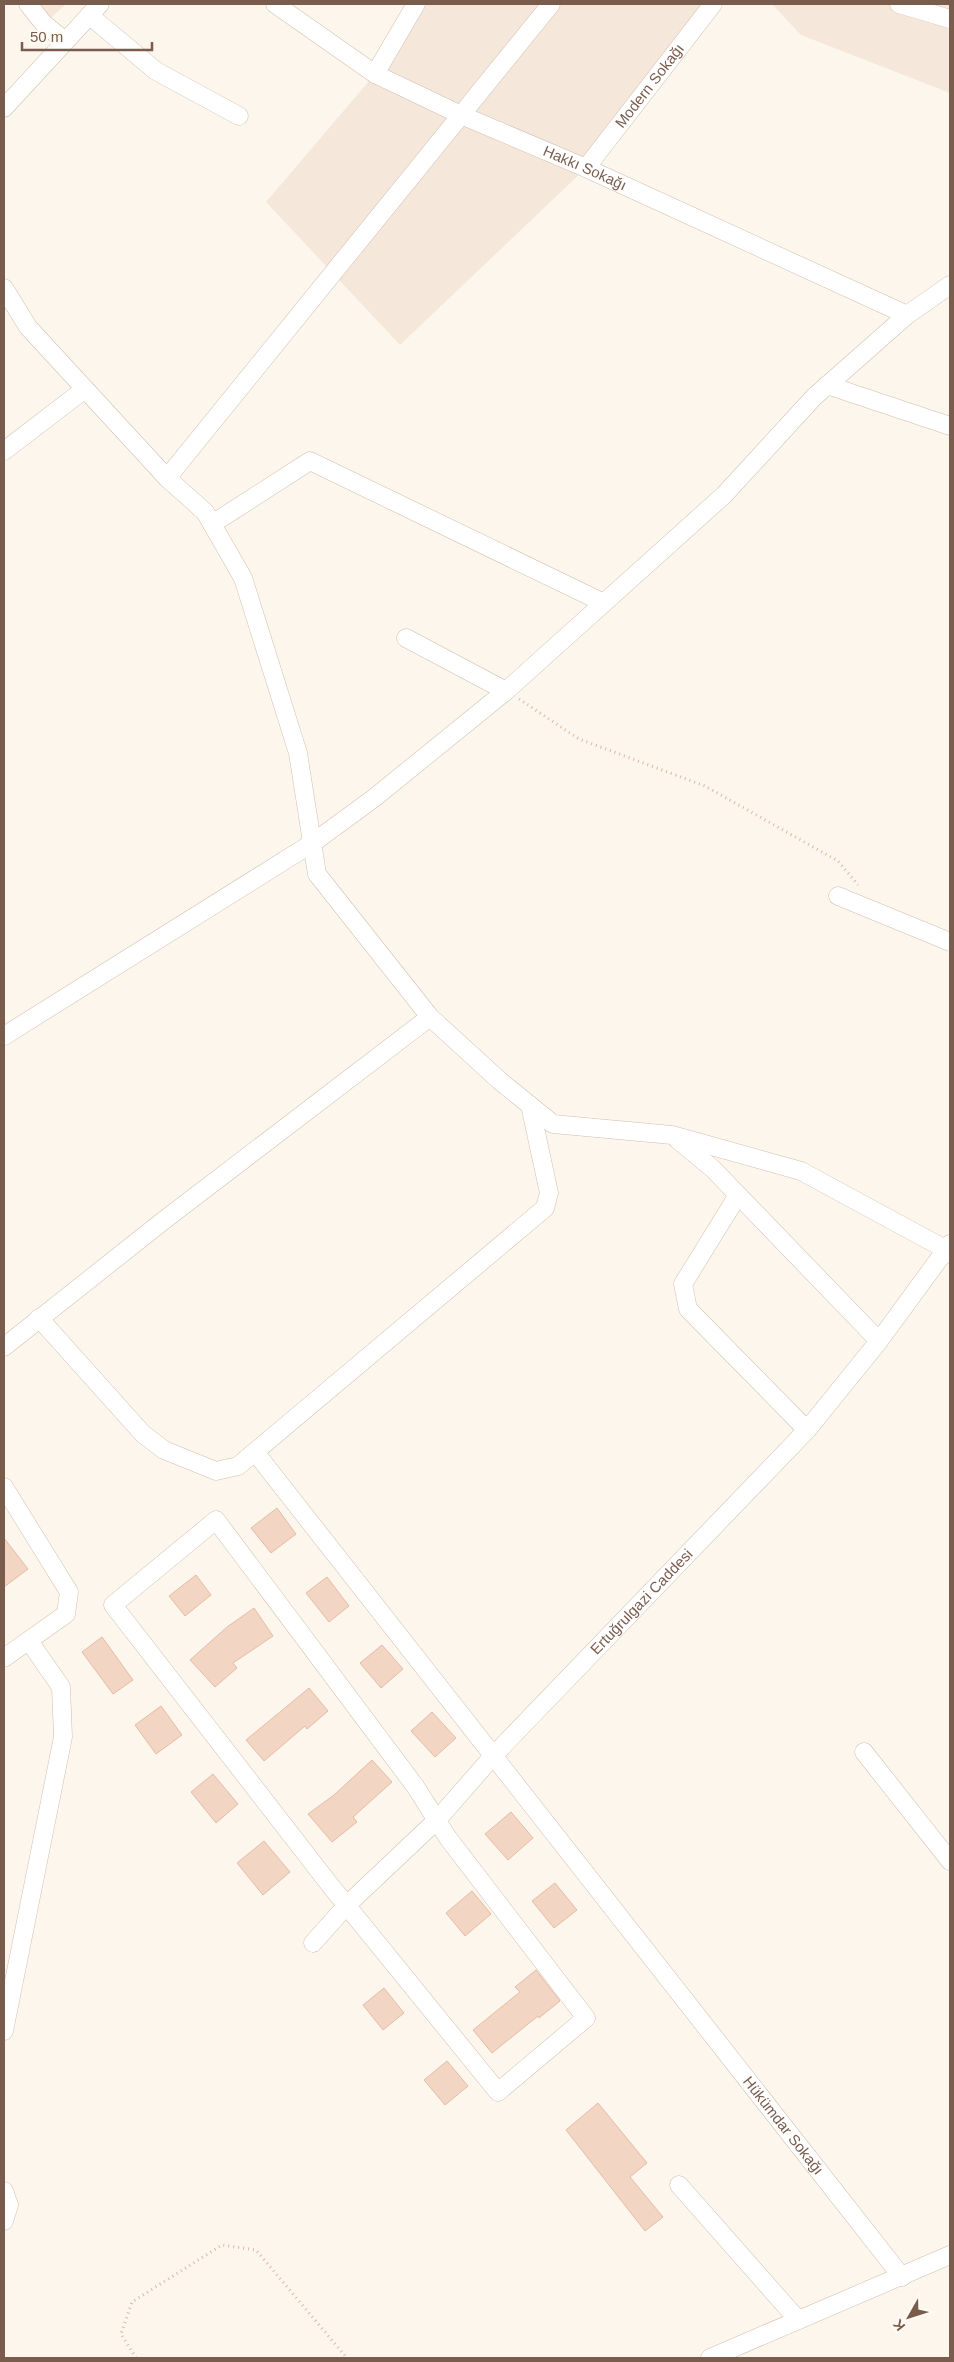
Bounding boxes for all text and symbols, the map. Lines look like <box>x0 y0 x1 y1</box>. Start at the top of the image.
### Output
scale bar <box>22 20 152 52</box>
text: 50 m <box>30 28 63 45</box>
street label: Modern Sokağı <box>611 40 687 131</box>
street label: Hakkı Sokağı <box>541 142 629 193</box>
street label: Ertuğrulgazi Caddesi <box>587 1545 696 1657</box>
street label: Hükümdar Sokağı <box>740 2073 827 2178</box>
north arrow <box>884 2292 934 2342</box>
text: K <box>889 2316 908 2334</box>

